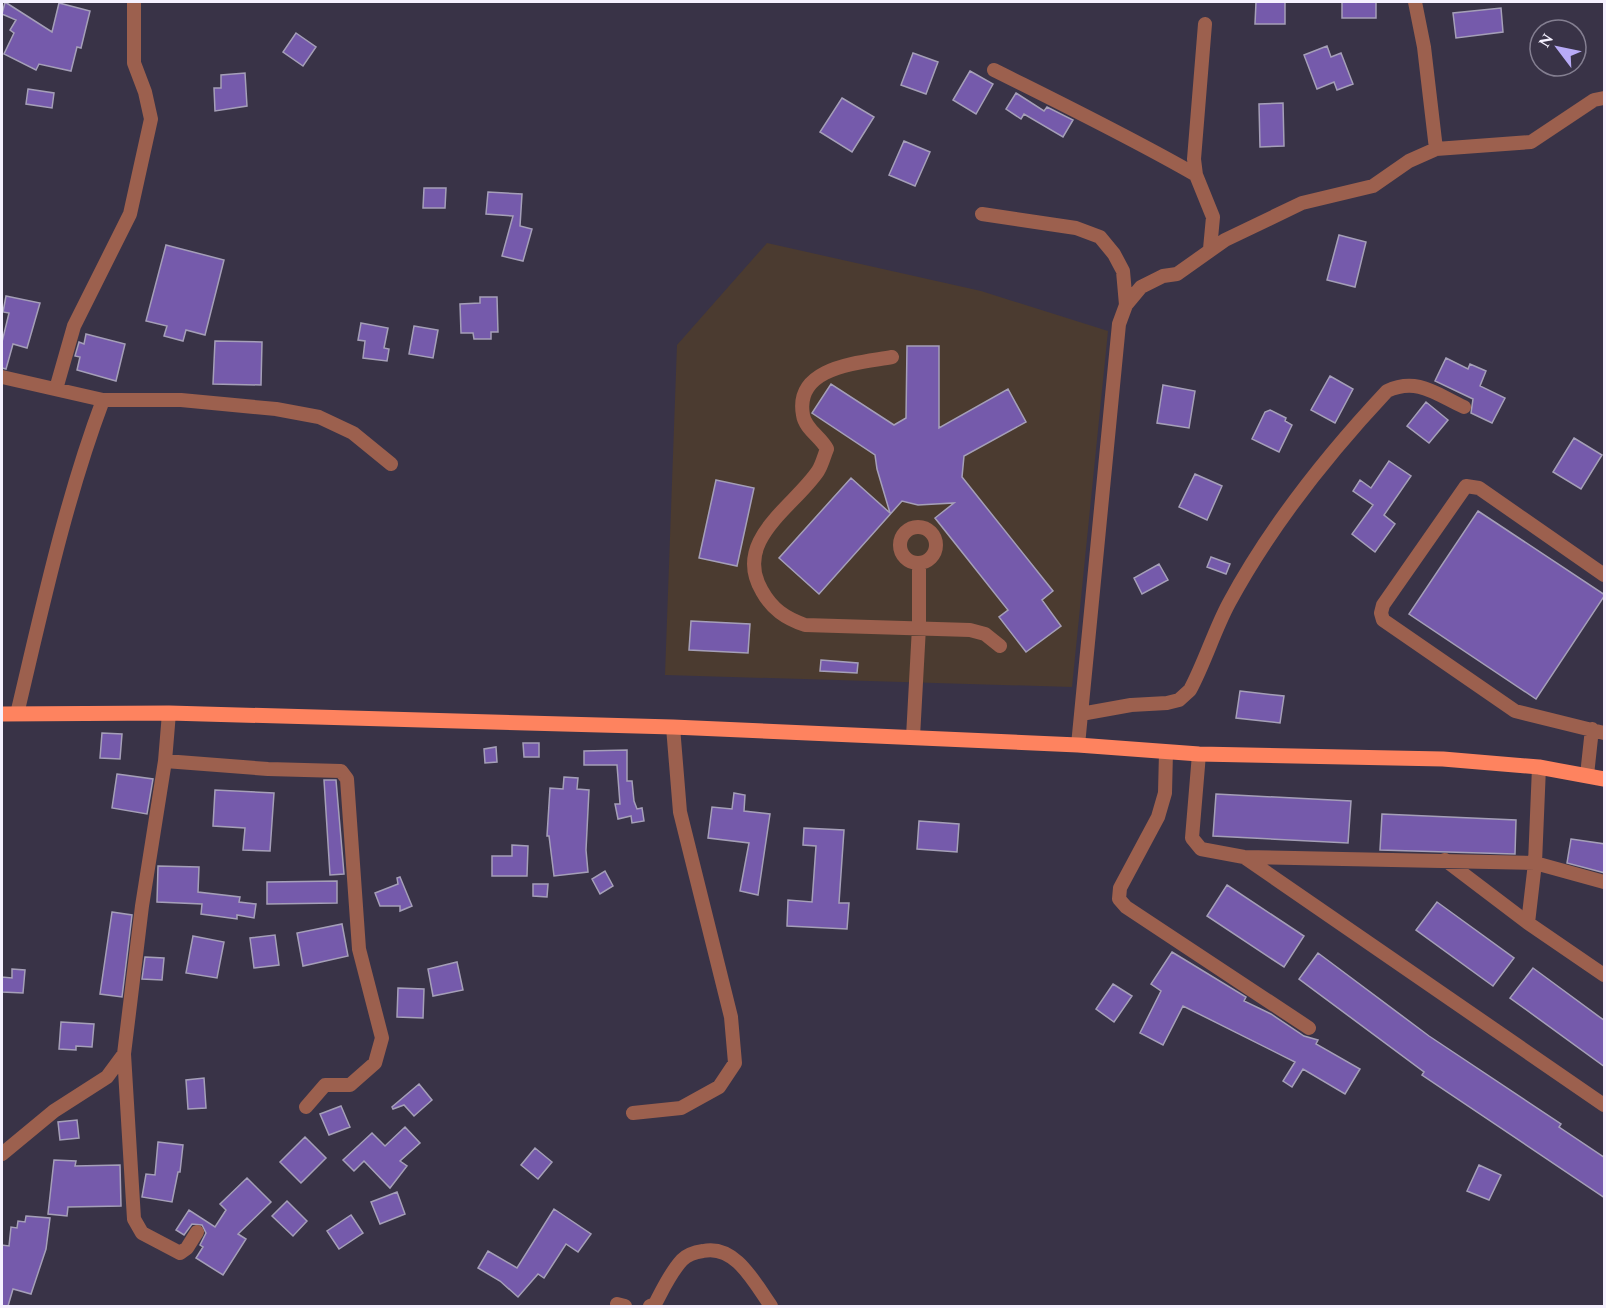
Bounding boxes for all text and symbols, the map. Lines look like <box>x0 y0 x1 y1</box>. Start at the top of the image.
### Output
north arrow <box>1528 18 1588 78</box>
text: N <box>1532 29 1560 52</box>

